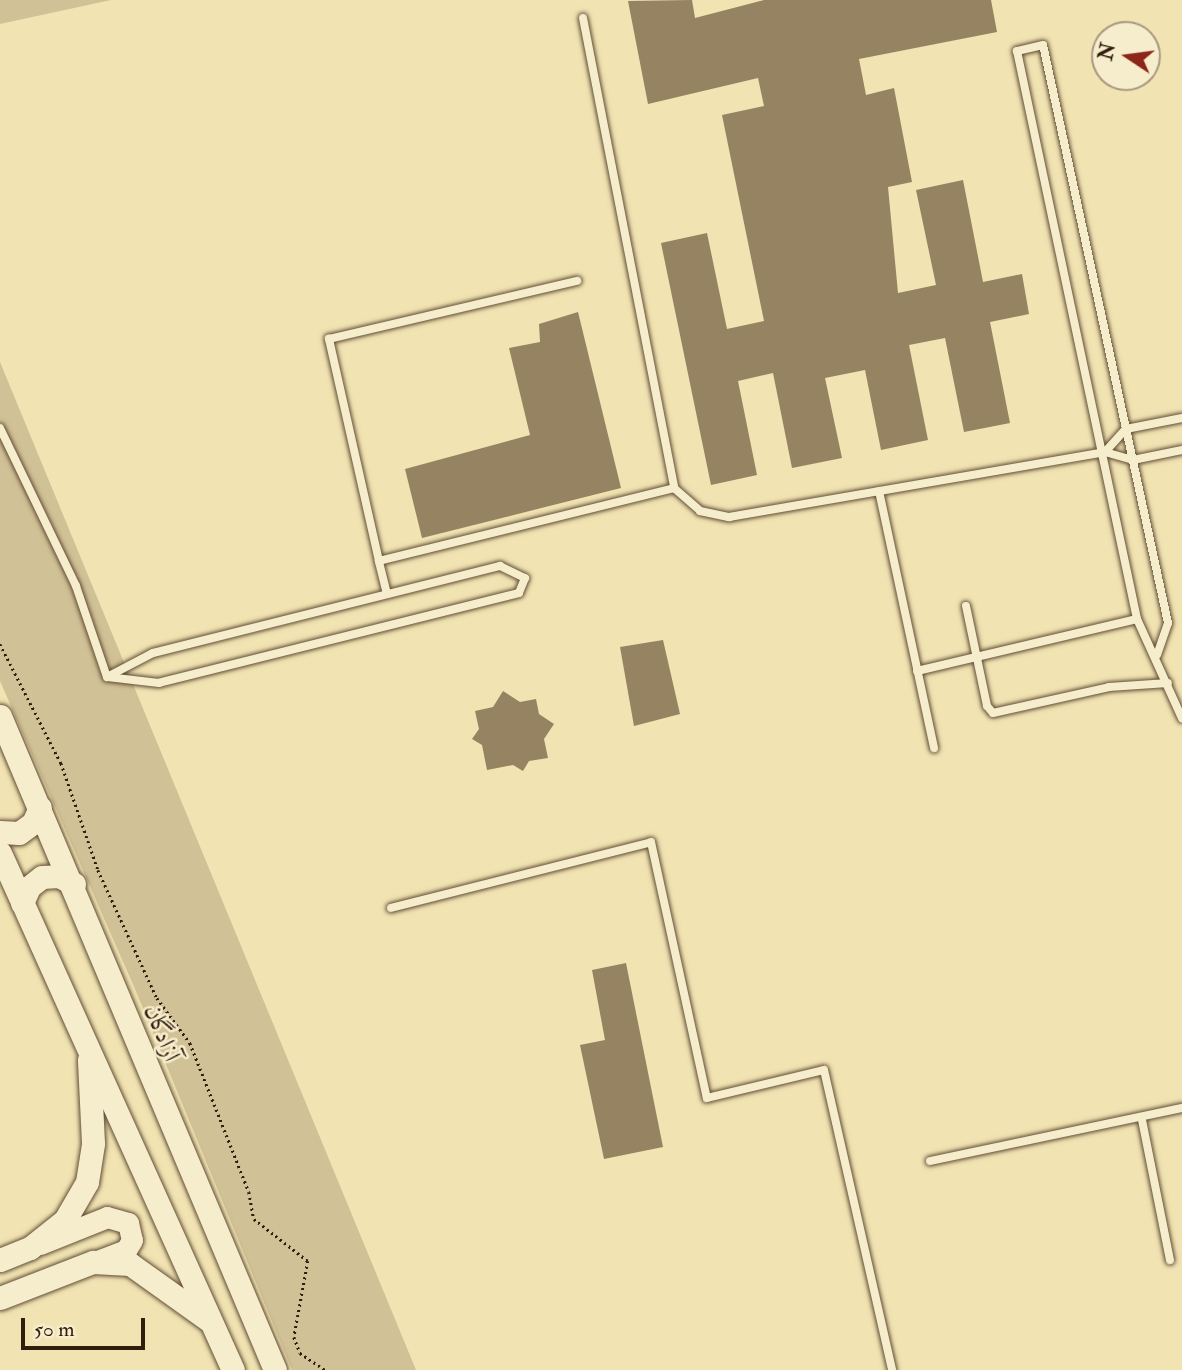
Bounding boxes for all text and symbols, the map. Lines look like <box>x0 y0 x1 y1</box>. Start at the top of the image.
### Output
north arrow <box>1091 21 1161 91</box>
text: N <box>1094 41 1121 63</box>
street label: آزادگان <box>138 1001 186 1065</box>
scale bar <box>24 1304 149 1348</box>
text: 50 m <box>34 1316 75 1343</box>

